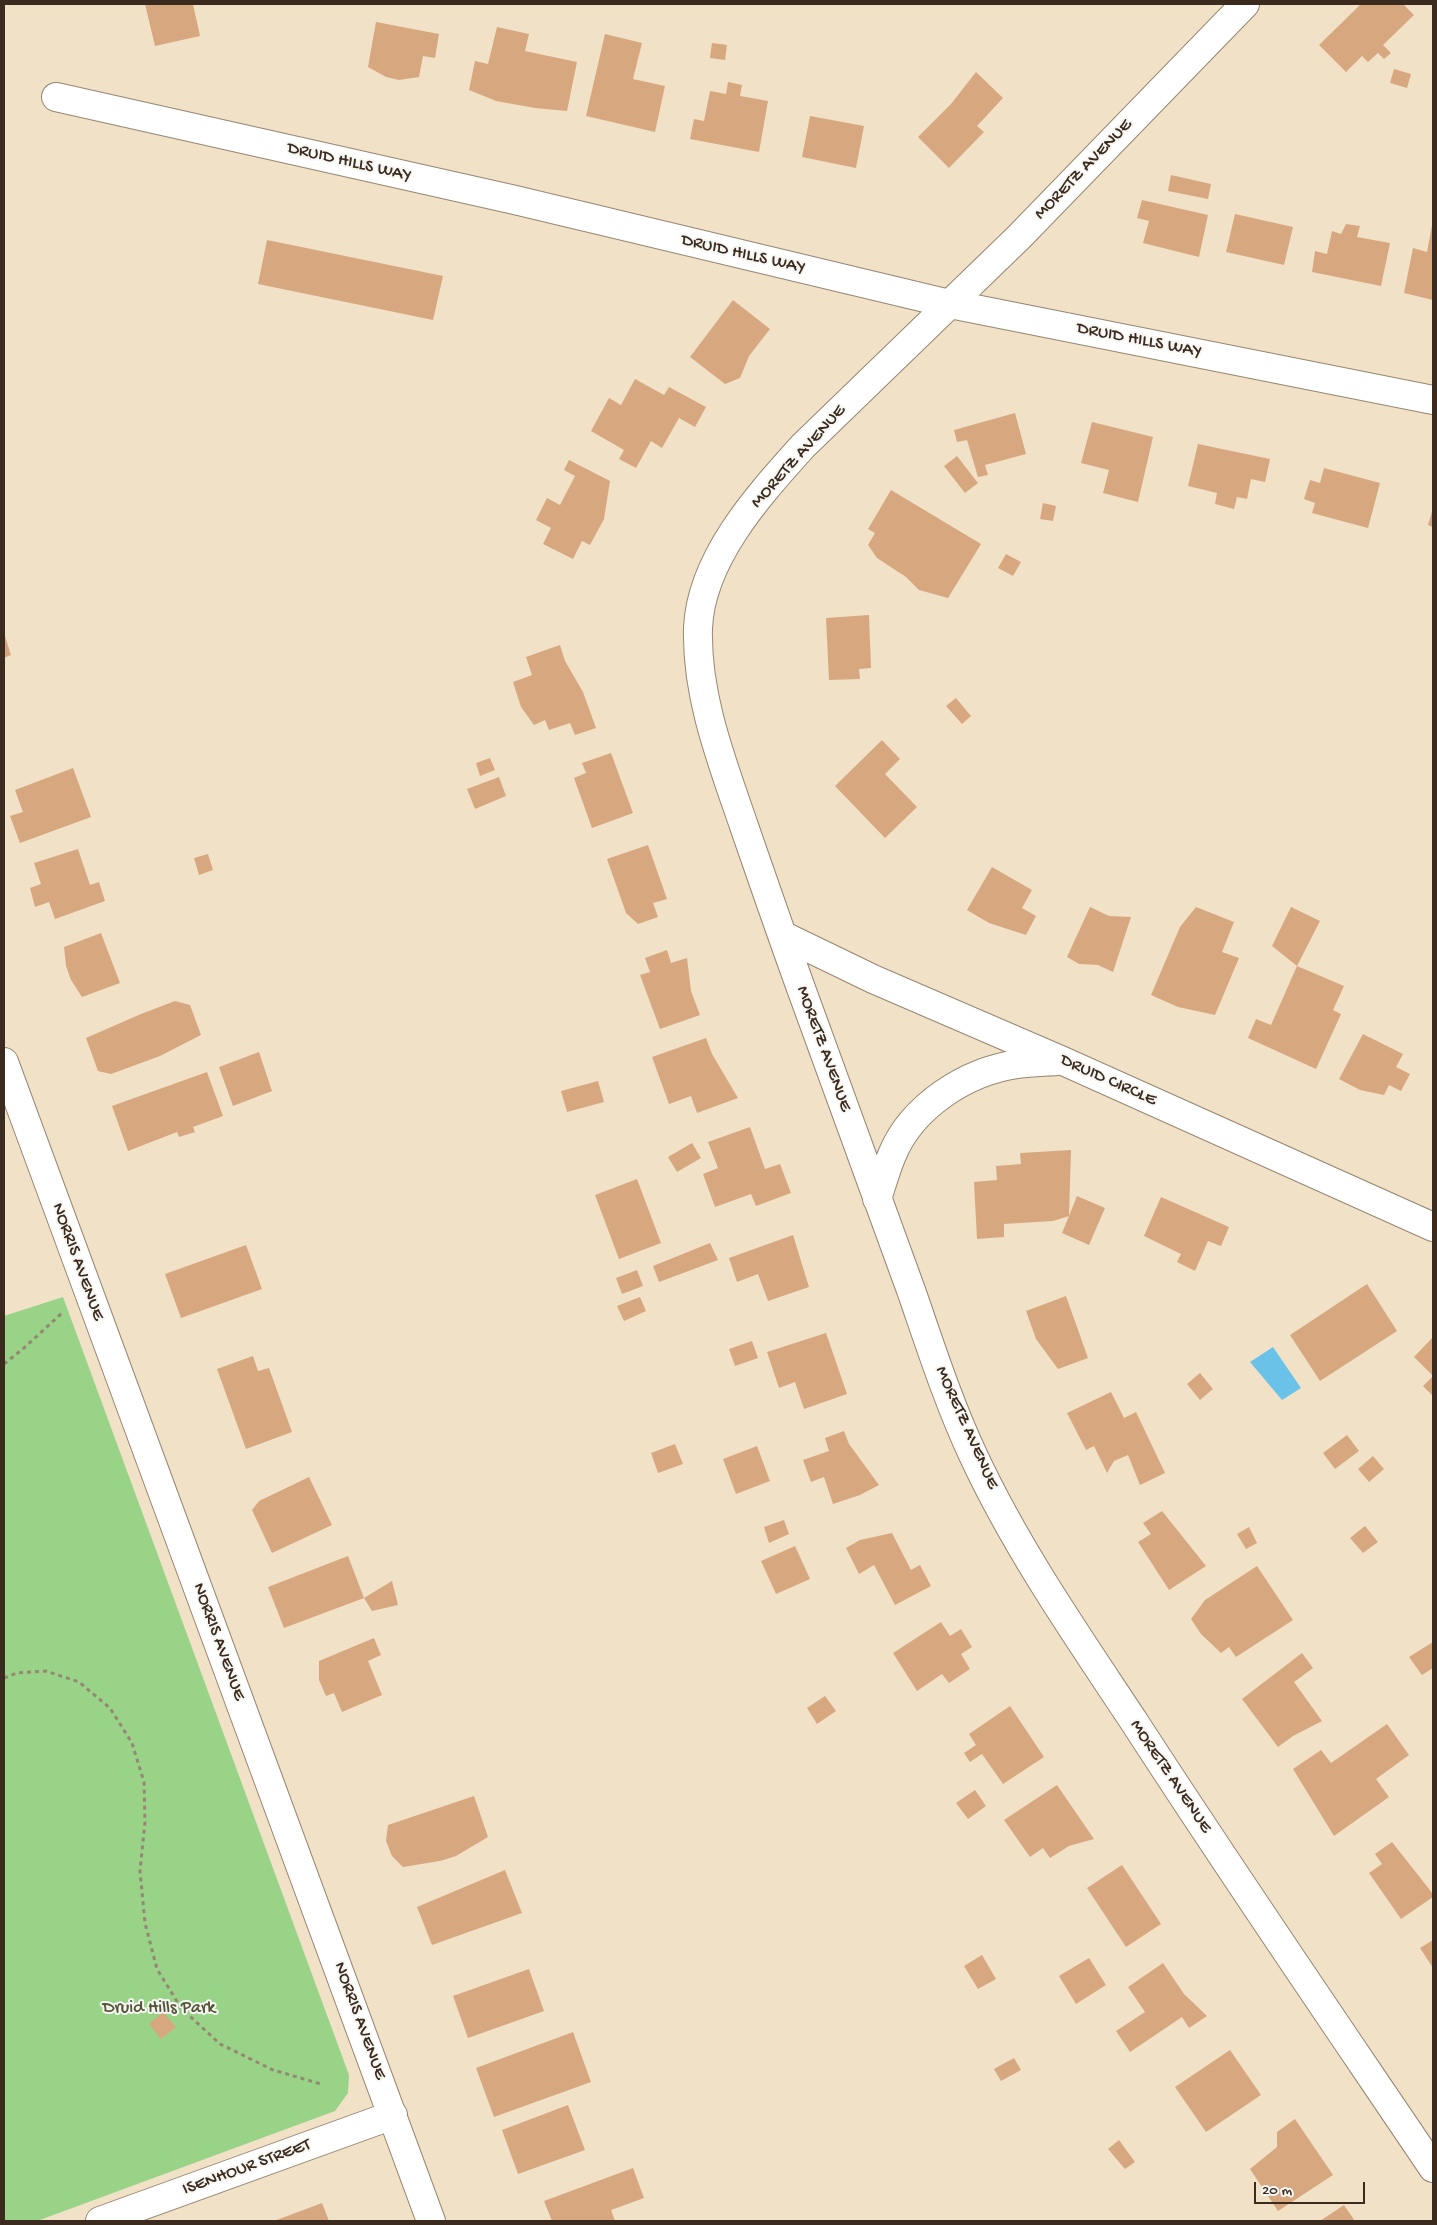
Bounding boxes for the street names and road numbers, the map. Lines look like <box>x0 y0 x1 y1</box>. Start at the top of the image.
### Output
street label: MORETZ AVENUE <box>1030 115 1138 225</box>
street label: DRUID HILLS WAY <box>285 138 413 188</box>
street label: DRUID HILLS WAY <box>679 230 807 280</box>
street label: DRUID HILLS WAY <box>1075 318 1203 364</box>
street label: MORETZ AVENUE <box>747 401 851 513</box>
street label: MORETZ AVENUE <box>790 983 856 1115</box>
street label: DRUID CIRCLE <box>1057 1050 1159 1112</box>
street label: NORRIS AVENUE <box>46 1200 108 1324</box>
street label: MORETZ AVENUE <box>929 1363 1003 1493</box>
street label: NORRIS AVENUE <box>187 1580 249 1704</box>
street label: MORETZ AVENUE <box>1124 1716 1216 1838</box>
street label: NORRIS AVENUE <box>328 1959 390 2083</box>
street label: ISENHOUR STREET <box>180 2135 314 2201</box>

